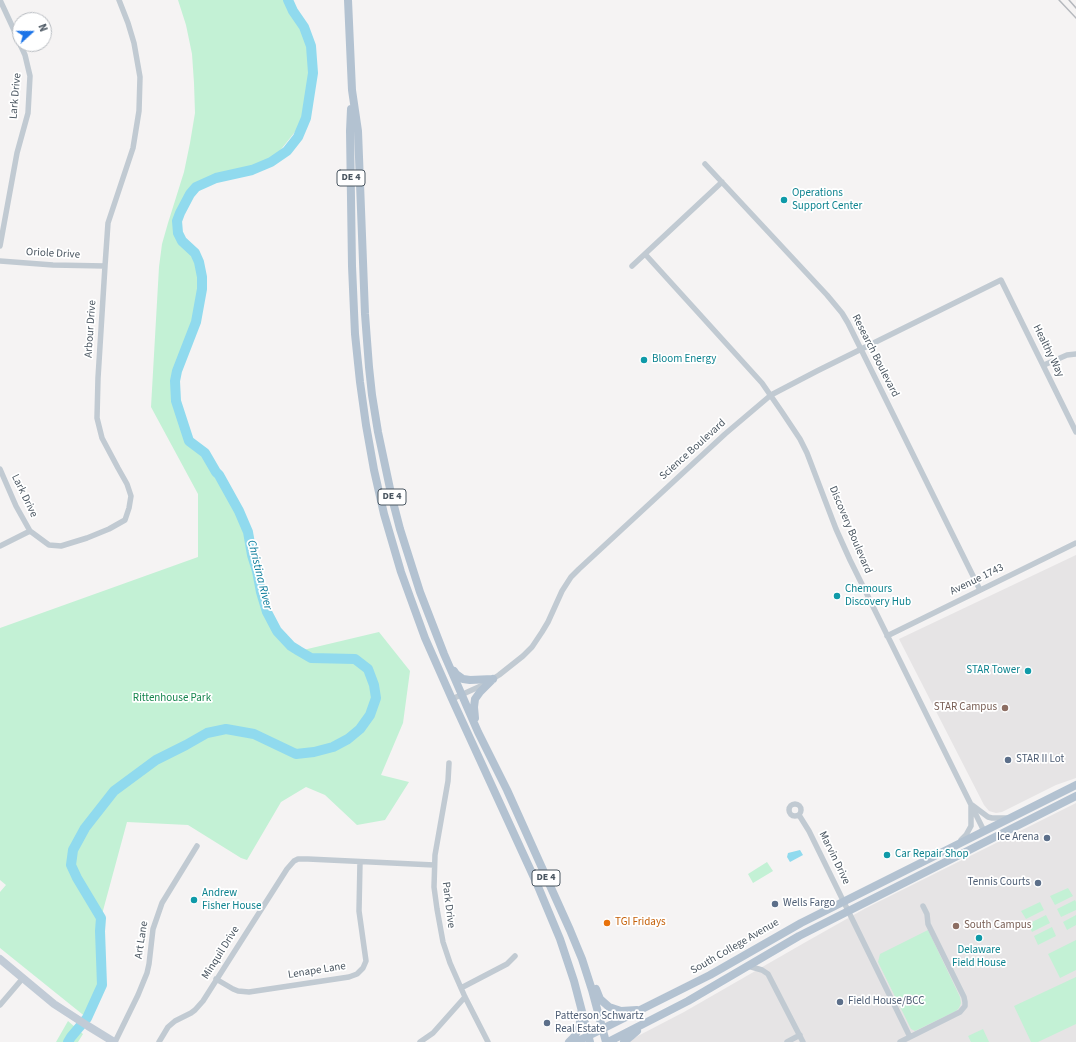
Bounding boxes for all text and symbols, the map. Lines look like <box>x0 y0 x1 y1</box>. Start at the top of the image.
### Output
north arrow <box>12 12 52 52</box>
text: N <box>34 22 51 34</box>
street label: Lark Drive <box>7 72 25 120</box>
road number: DE 4 <box>337 170 365 186</box>
place label: Operations Support Center <box>792 187 862 213</box>
marker: Operations Support Center <box>779 195 789 205</box>
street label: Oriole Drive <box>26 246 80 262</box>
street label: Arbour Drive <box>82 300 100 358</box>
street label: Research Boulevard <box>848 312 902 400</box>
street label: Healthy Way <box>1030 322 1066 380</box>
place label: Bloom Energy <box>652 353 716 367</box>
marker: Bloom Energy <box>639 355 649 365</box>
street label: Science Boulevard <box>657 417 729 483</box>
street label: Lark Drive <box>8 472 40 520</box>
street label: Discovery Boulevard <box>826 484 874 576</box>
road number: DE 4 <box>378 489 406 505</box>
water label: Christina River <box>243 539 275 611</box>
street label: Avenue 1743 <box>948 561 1006 599</box>
place label: Chemours Discovery Hub <box>845 583 911 609</box>
marker: Chemours Discovery Hub <box>832 591 842 601</box>
place label: STAR Tower <box>966 664 1020 678</box>
marker: STAR Tower <box>1023 666 1033 676</box>
park label: Rittenhouse Park <box>133 692 211 706</box>
place label: STAR Campus <box>934 701 997 715</box>
marker: STAR Campus <box>1000 703 1010 713</box>
place label: STAR II Lot <box>1016 753 1064 767</box>
marker: STAR II Lot <box>1003 755 1013 765</box>
street label: Marvin Drive <box>815 829 853 887</box>
place label: Ice Arena <box>997 831 1039 845</box>
marker: Ice Arena <box>1042 833 1052 843</box>
place label: Car Repair Shop <box>895 848 969 862</box>
marker: Car Repair Shop <box>882 850 892 860</box>
road number: DE 4 <box>532 870 560 886</box>
place label: Tennis Courts <box>968 876 1030 890</box>
marker: Tennis Courts <box>1033 878 1043 888</box>
street label: Park Drive <box>439 881 457 929</box>
place label: Andrew Fisher House <box>202 887 261 913</box>
marker: Andrew Fisher House <box>189 895 199 905</box>
place label: Wells Fargo <box>783 897 835 911</box>
marker: Wells Fargo <box>770 899 780 909</box>
place label: TGI Fridays <box>615 916 666 930</box>
street label: South College Avenue <box>688 916 782 978</box>
marker: TGI Fridays <box>602 918 612 928</box>
place label: South Campus <box>964 919 1031 933</box>
street label: Art Lane <box>133 920 151 960</box>
marker: South Campus <box>951 921 961 931</box>
street label: Minquil Drive <box>199 924 243 982</box>
marker: Delaware Field House <box>974 933 984 943</box>
place label: Delaware Field House <box>952 944 1006 970</box>
street label: Lenape Lane <box>287 960 347 982</box>
place label: Field House/BCC <box>848 995 924 1009</box>
marker: Field House/BCC <box>835 997 845 1007</box>
place label: Patterson Schwartz Real Estate <box>555 1010 644 1036</box>
marker: Patterson Schwartz Real Estate <box>542 1018 552 1028</box>

